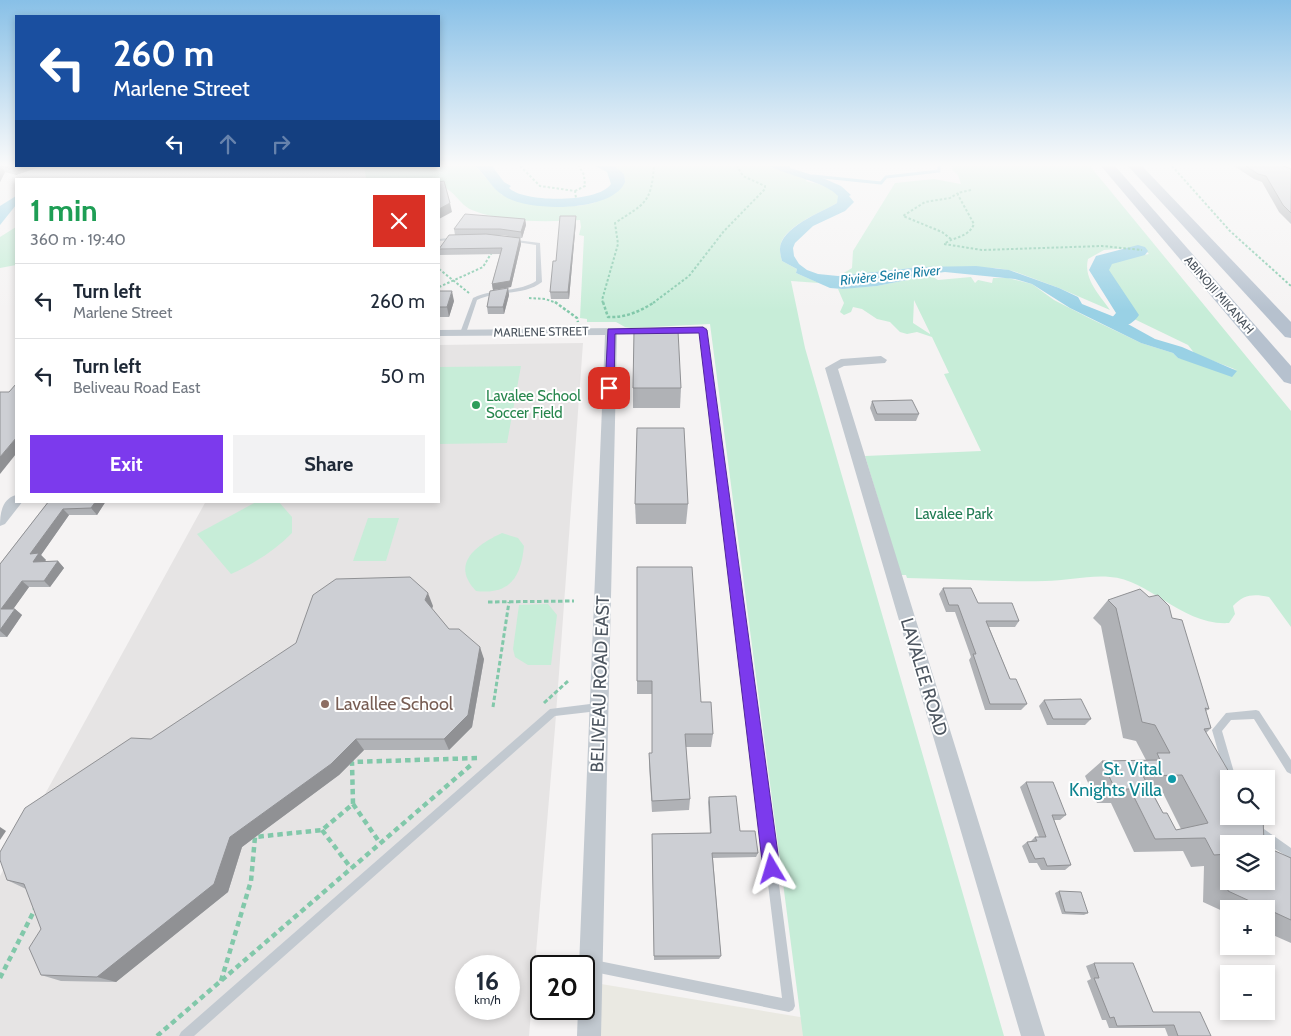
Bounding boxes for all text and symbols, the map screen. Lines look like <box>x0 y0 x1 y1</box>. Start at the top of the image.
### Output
text: 260 m <box>113 32 214 75</box>
icon: left <box>30 35 95 100</box>
text: Marlene Street <box>113 75 250 102</box>
icon: left <box>161 130 189 158</box>
icon: ahead <box>214 130 242 158</box>
icon: right <box>267 130 295 158</box>
text: 1 min <box>30 192 98 229</box>
button: close <box>373 195 425 247</box>
text: 360 m · 19:40 <box>30 230 126 249</box>
street label: ABINOJII MIKANAH <box>1181 253 1257 337</box>
water label: Rivière Seine River <box>839 261 942 289</box>
text: Turn left <box>73 280 141 303</box>
icon: left <box>30 287 58 315</box>
text: 260 m <box>370 290 425 313</box>
text: Marlene Street <box>73 303 172 322</box>
street label: MARLENE STREET <box>493 323 589 340</box>
text: Turn left <box>73 355 141 378</box>
icon: left <box>30 362 58 390</box>
text: 50 m <box>381 365 425 388</box>
pin <box>588 367 630 409</box>
icon: arrive <box>595 374 623 402</box>
text: Beliveau Road East <box>73 378 200 397</box>
place label: Lavalee School Soccer Field <box>486 387 581 422</box>
marker: Lavalee School Soccer Field <box>470 399 482 411</box>
button: Exit <box>30 435 223 493</box>
button: Share <box>233 435 425 493</box>
park label: Lavalee Park <box>915 505 993 523</box>
street label: BELIVEAU ROAD EAST <box>586 595 614 773</box>
street label: LAVALEE ROAD <box>896 615 952 739</box>
place label: Lavallee School <box>335 693 454 715</box>
marker: Lavallee School <box>319 698 331 710</box>
place label: St. Vital Knights Villa <box>1069 758 1163 801</box>
map controls <box>1220 770 1275 1020</box>
button: search <box>1220 770 1275 825</box>
marker: St. Vital Knights Villa <box>1166 773 1178 785</box>
button: layers <box>1220 835 1275 890</box>
position arrow <box>745 842 797 894</box>
button: + <box>1220 900 1275 955</box>
speed limit sign: 20 <box>530 955 595 1020</box>
button: − <box>1220 965 1275 1020</box>
text: 16 <box>476 966 499 996</box>
text: km/h <box>474 992 501 1007</box>

